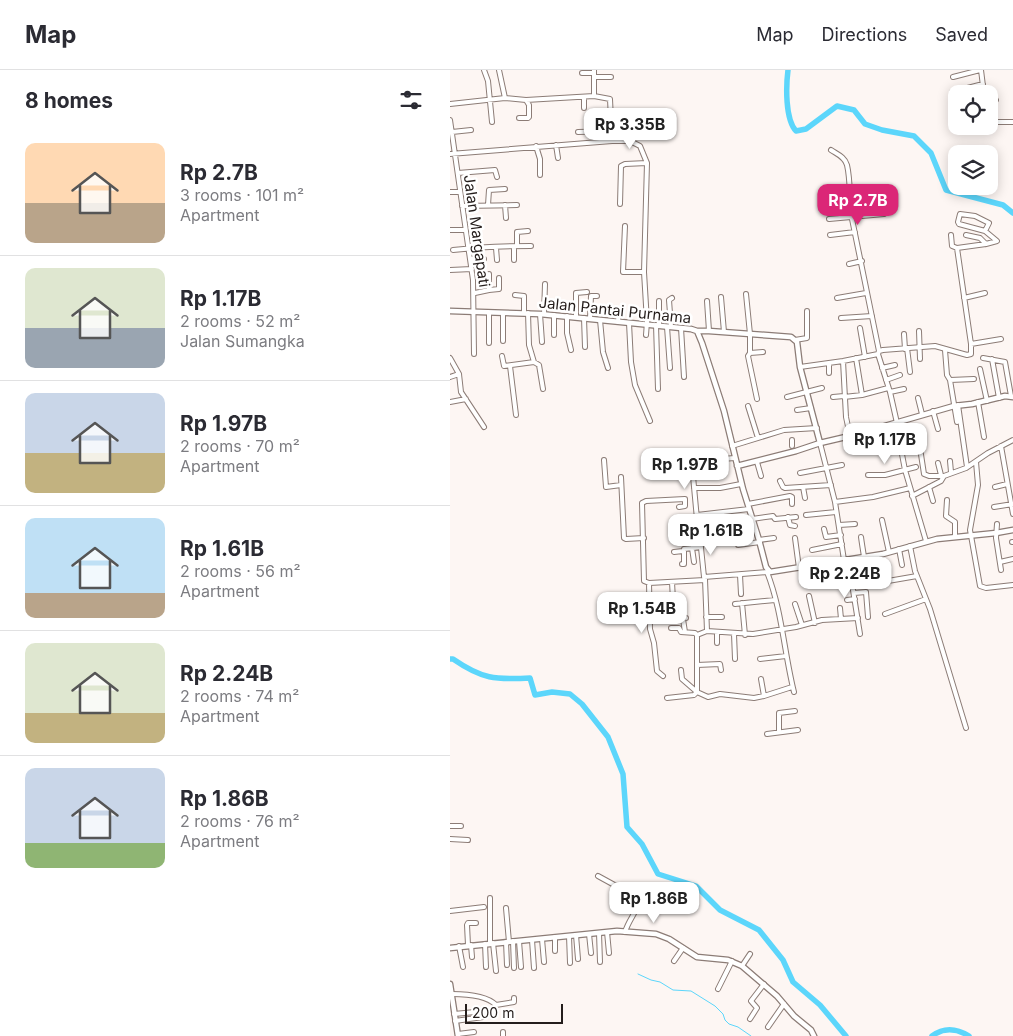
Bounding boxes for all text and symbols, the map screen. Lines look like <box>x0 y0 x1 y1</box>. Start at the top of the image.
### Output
text: Map <box>25 20 76 49</box>
text: Map <box>756 24 794 45</box>
text: Directions <box>822 24 907 45</box>
text: Saved <box>935 24 988 45</box>
map controls <box>948 85 998 195</box>
button: locate <box>948 85 998 135</box>
icon: filters <box>397 86 425 114</box>
text: 8 homes <box>25 88 113 113</box>
pin: Rp 3.35B <box>578 108 682 150</box>
text: Rp 3.35B <box>595 114 665 134</box>
button: layers <box>948 145 998 195</box>
text: Rp 2.7B <box>180 160 258 185</box>
icon: home <box>65 163 125 223</box>
street label: Jalan Margapati <box>460 174 494 288</box>
pin: Rp 2.7B <box>812 184 904 226</box>
text: 3 rooms · 101 m² <box>180 185 304 205</box>
text: Rp 2.7B <box>828 190 888 210</box>
text: Apartment <box>180 205 260 225</box>
text: Rp 1.17B <box>180 286 261 311</box>
icon: home <box>65 288 125 348</box>
street label: Jalan Pantai Purnama <box>538 293 692 327</box>
text: 2 rooms · 52 m² <box>180 311 300 331</box>
text: Jalan Sumangka <box>180 331 305 351</box>
text: Rp 1.97B <box>180 411 267 436</box>
icon: home <box>65 413 125 473</box>
pin: Rp 1.17B <box>833 422 937 465</box>
text: Rp 1.17B <box>854 429 916 449</box>
text: 2 rooms · 70 m² <box>180 436 300 456</box>
pin: Rp 1.97B <box>633 448 737 490</box>
text: Rp 1.97B <box>652 454 718 474</box>
text: Apartment <box>180 456 260 476</box>
pin: Rp 1.61B <box>659 514 763 556</box>
text: Rp 1.61B <box>679 520 743 540</box>
text: Rp 1.61B <box>180 536 264 561</box>
icon: home <box>65 538 125 598</box>
pin: Rp 2.24B <box>793 556 897 599</box>
text: 2 rooms · 56 m² <box>180 561 301 581</box>
text: Rp 2.24B <box>809 563 881 583</box>
text: Apartment <box>180 581 260 601</box>
pin: Rp 1.54B <box>590 592 694 634</box>
text: Rp 1.54B <box>608 598 676 618</box>
text: Rp 2.24B <box>180 661 273 686</box>
icon: home <box>65 663 125 723</box>
text: 2 rooms · 74 m² <box>180 686 299 706</box>
text: Apartment <box>180 706 260 726</box>
text: Rp 1.86B <box>180 786 269 811</box>
icon: home <box>65 788 125 848</box>
text: 2 rooms · 76 m² <box>180 811 300 831</box>
text: Apartment <box>180 831 260 851</box>
pin: Rp 1.86B <box>602 882 706 924</box>
text: Rp 1.86B <box>620 888 688 908</box>
scale bar <box>465 1001 562 1024</box>
text: 200 m <box>472 1004 514 1021</box>

